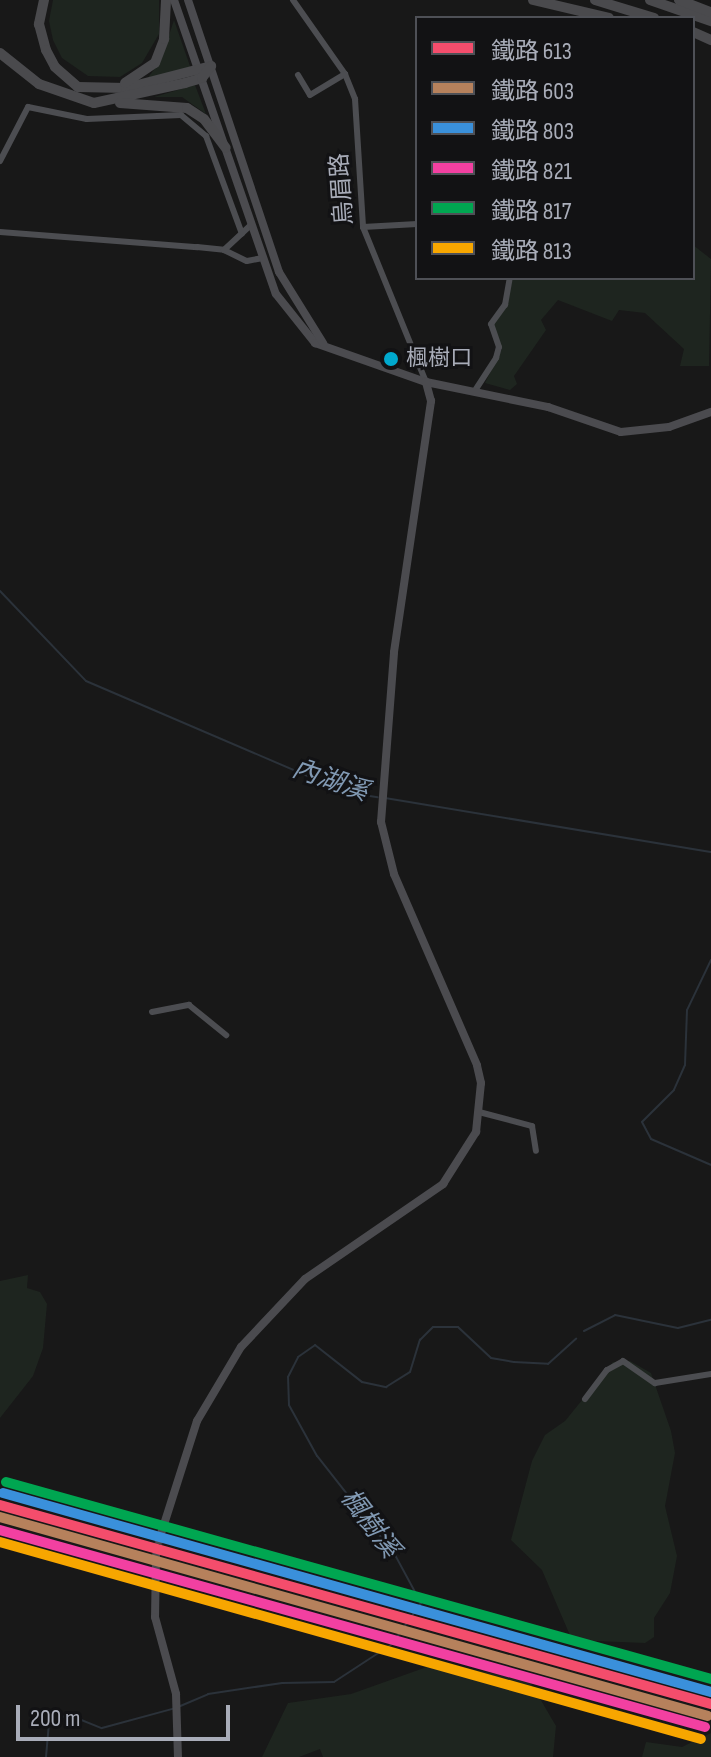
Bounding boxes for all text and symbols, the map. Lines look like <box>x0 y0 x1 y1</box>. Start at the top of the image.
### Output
legend <box>415 16 695 280</box>
text: 鐵路 613 <box>491 37 572 66</box>
text: 鐵路 603 <box>491 77 574 106</box>
text: 鐵路 803 <box>491 117 574 146</box>
street label: 烏眉路 <box>325 152 359 226</box>
text: 鐵路 821 <box>491 157 572 186</box>
text: 鐵路 817 <box>491 197 571 226</box>
text: 鐵路 813 <box>491 237 572 266</box>
place label: 楓樹口 <box>406 346 472 372</box>
marker: 楓樹口 <box>383 351 399 367</box>
water label: 內湖溪 <box>288 754 372 808</box>
water label: 楓樹溪 <box>333 1483 405 1565</box>
scale bar <box>20 1689 234 1739</box>
text: 200 m <box>30 1704 81 1733</box>

